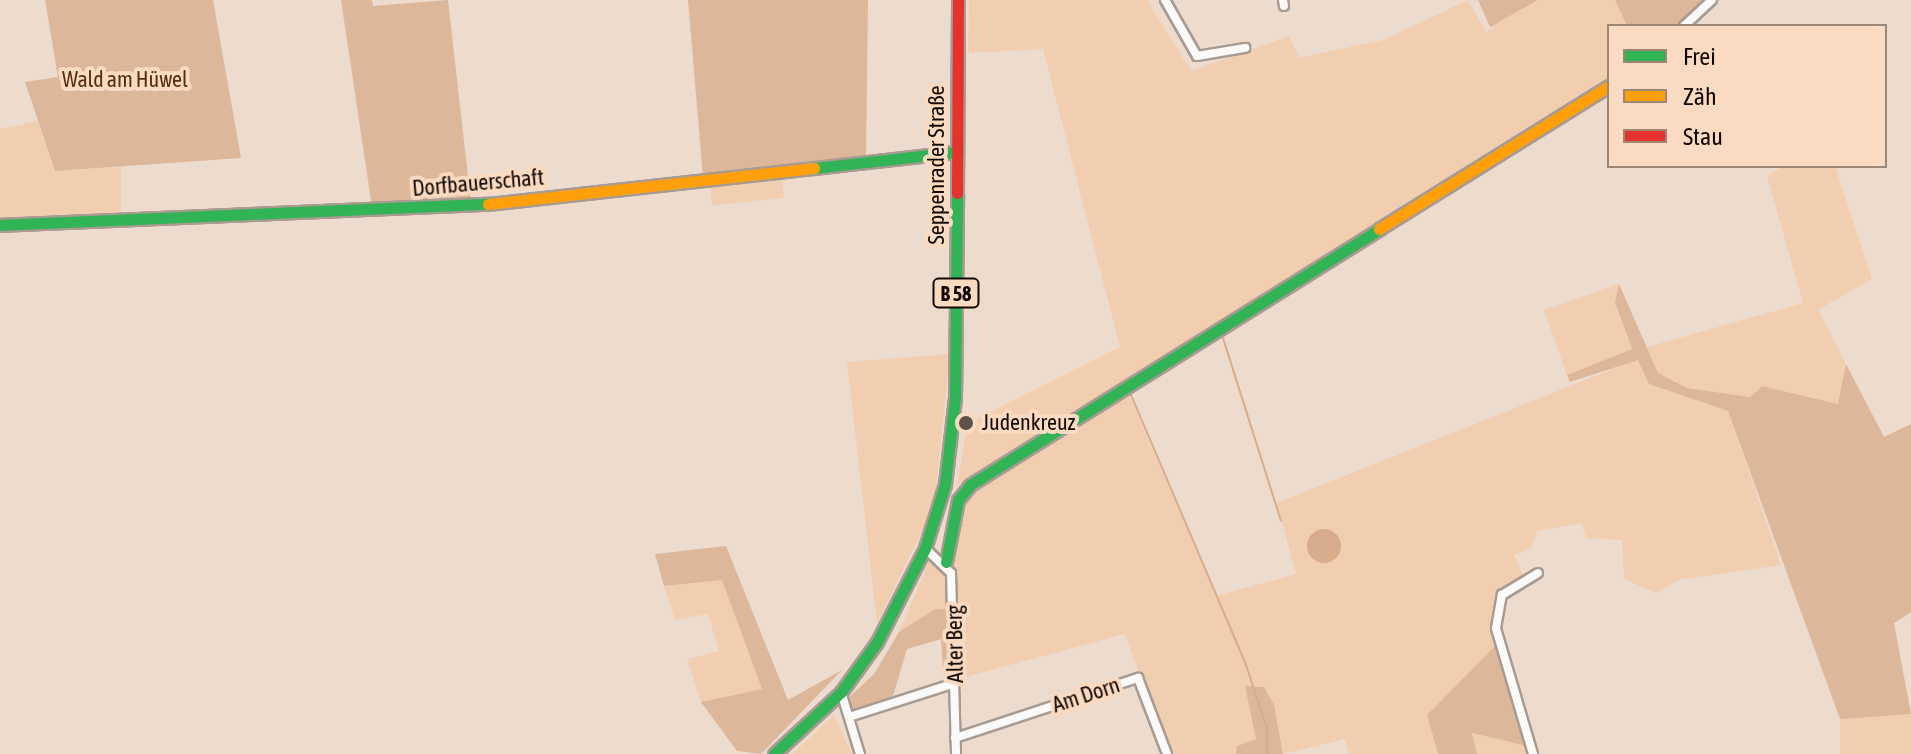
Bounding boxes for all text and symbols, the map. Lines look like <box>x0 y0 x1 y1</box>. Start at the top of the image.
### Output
legend <box>1607 24 1887 168</box>
text: Frei <box>1683 43 1716 70</box>
park label: Wald am Hüwel <box>62 67 188 93</box>
text: Zäh <box>1683 83 1717 110</box>
street label: Seppenrader Straße <box>924 85 950 245</box>
text: Stau <box>1683 123 1723 150</box>
street label: Dorfbauerschaft <box>411 164 545 202</box>
road number: B 58 <box>932 277 980 309</box>
place label: Judenkreuz <box>982 410 1075 436</box>
marker: Judenkreuz <box>957 414 975 432</box>
street label: Alter Berg <box>941 605 969 683</box>
street label: Am Dorn <box>1049 672 1123 718</box>

